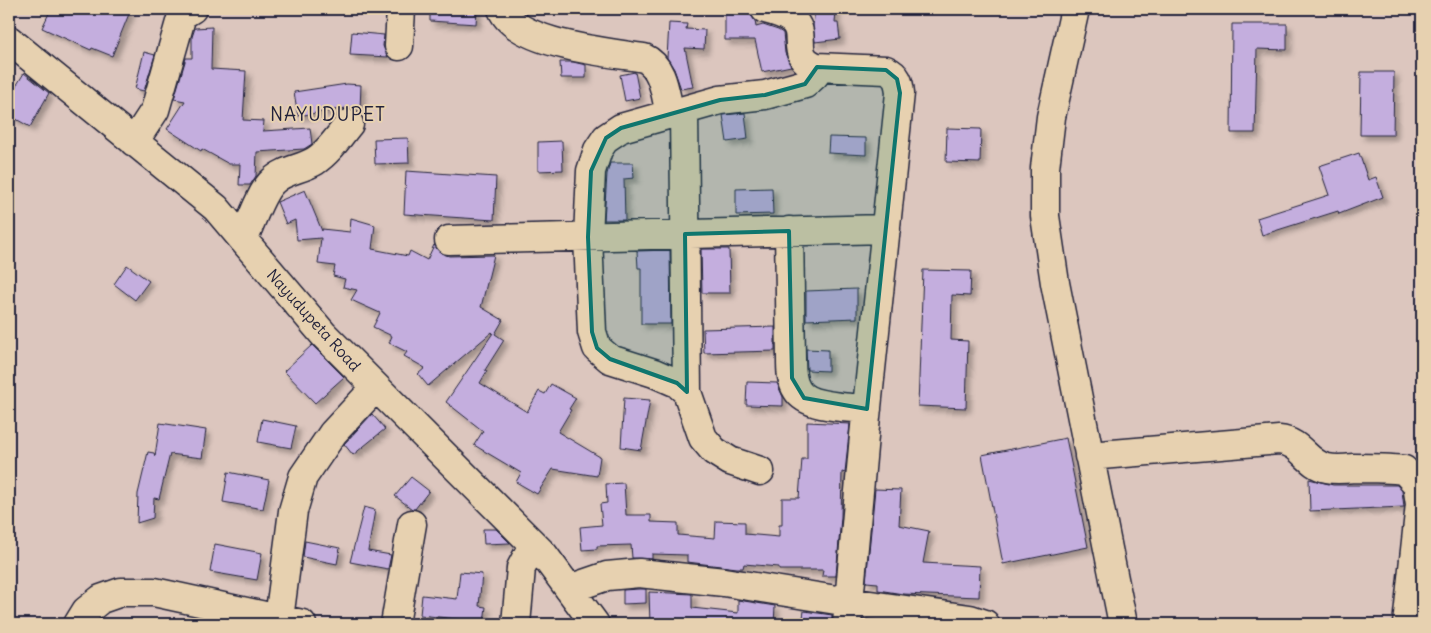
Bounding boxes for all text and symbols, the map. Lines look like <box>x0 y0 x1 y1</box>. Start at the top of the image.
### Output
district label: NAYUDUPET <box>270 102 386 126</box>
street label: Nayudupeta Road <box>263 265 365 375</box>

